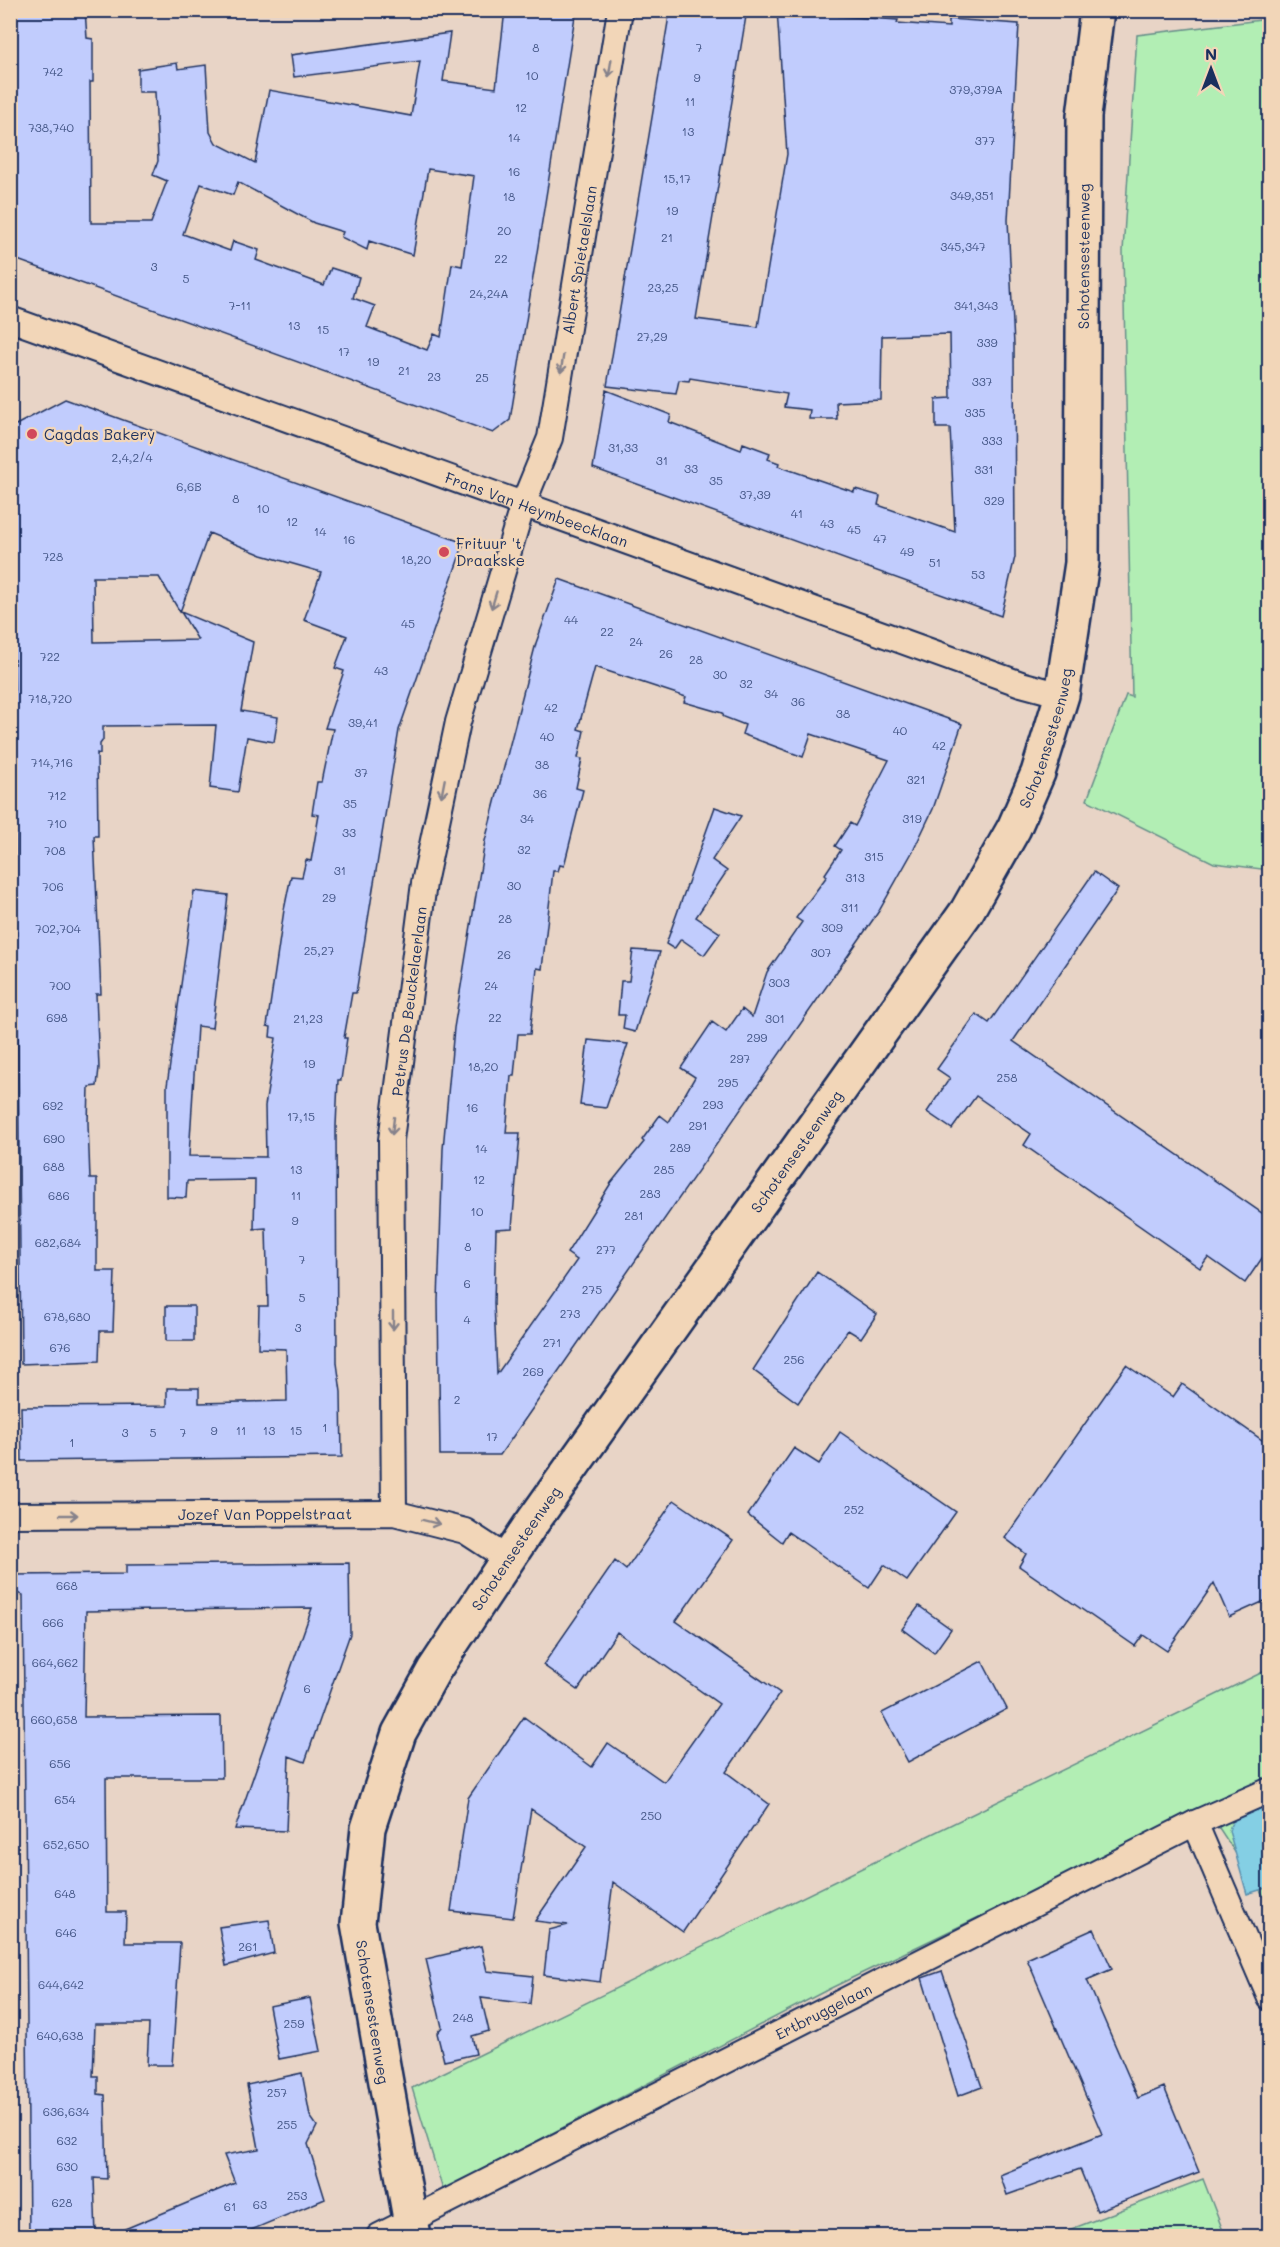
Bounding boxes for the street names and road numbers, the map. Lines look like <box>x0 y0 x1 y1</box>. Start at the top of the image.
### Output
street label: Schotensesteenweg <box>1073 183 1094 329</box>
street label: Albert Spietaelslaan <box>557 184 601 336</box>
street label: Frans Van Heymbeecklaan <box>442 467 631 551</box>
street label: Schotensesteenweg <box>1014 666 1076 811</box>
street label: Petrus De Beuckelaerlaan <box>387 905 431 1097</box>
street label: Schotensesteenweg <box>746 1086 847 1217</box>
street label: Schotensesteenweg <box>466 1482 565 1614</box>
street label: Jozef Van Poppelstraat <box>178 1503 352 1524</box>
street label: Schotensesteenweg <box>352 1938 394 2086</box>
street label: Ertbruggelaan <box>772 1978 875 2044</box>

